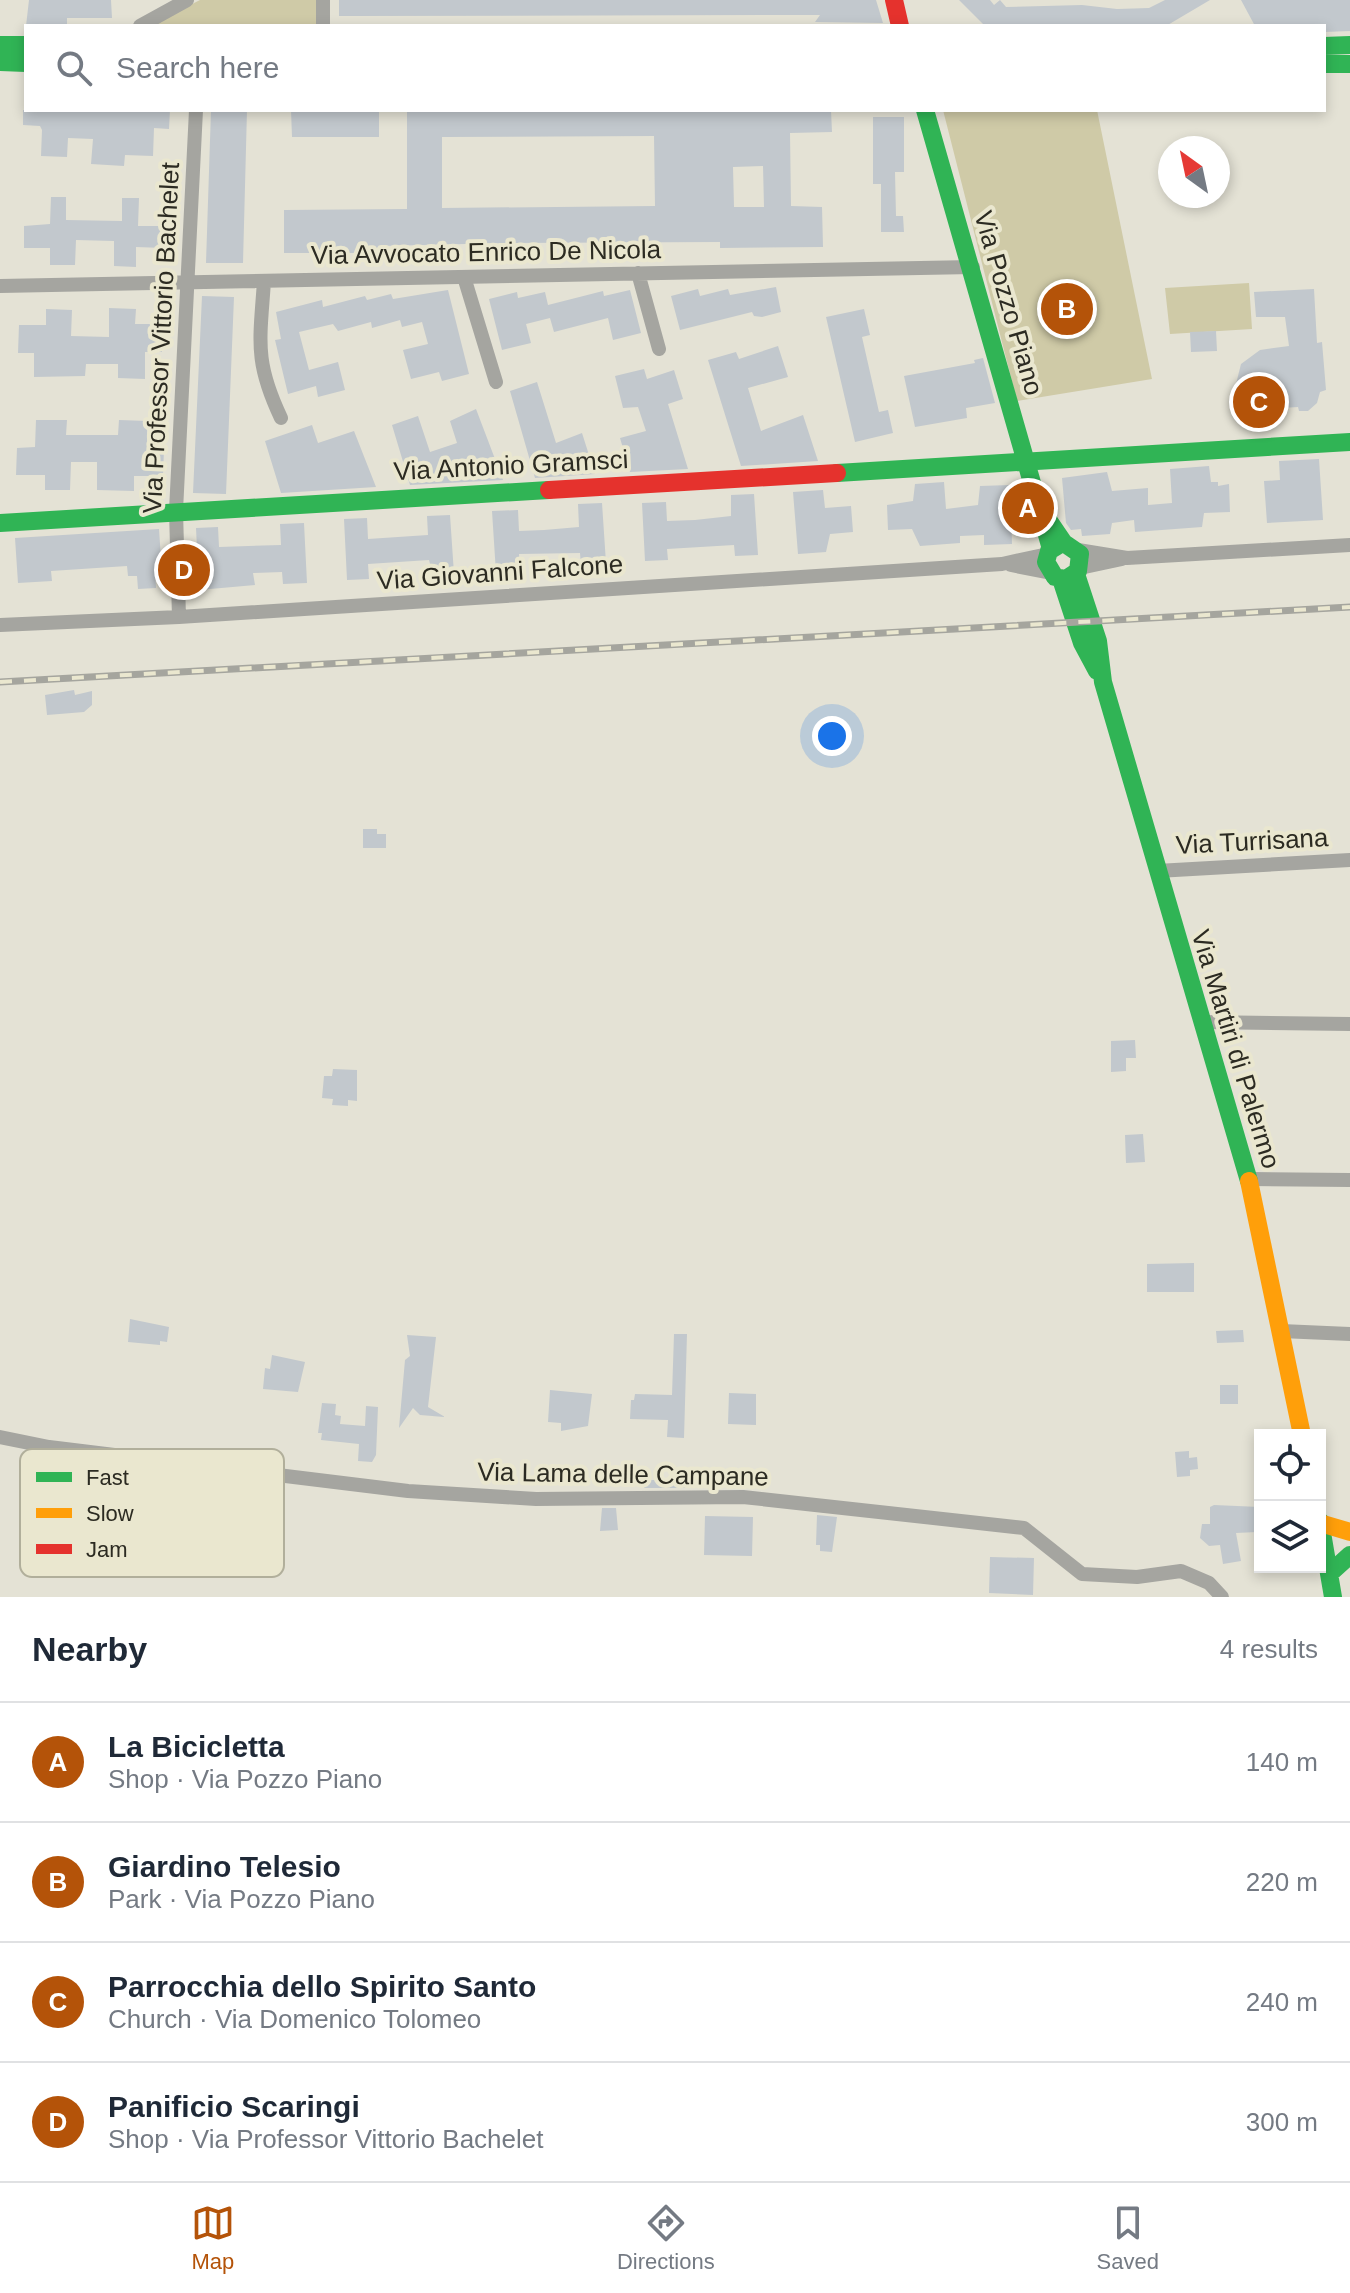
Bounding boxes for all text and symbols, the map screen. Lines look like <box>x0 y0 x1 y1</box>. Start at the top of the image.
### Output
search box <box>24 24 1326 112</box>
icon: search <box>52 46 96 90</box>
text: Search here <box>116 51 279 84</box>
north arrow <box>1158 136 1230 208</box>
street label: Via Professor Vittorio Bachelet <box>137 161 185 514</box>
street label: Via Pozzo Piano <box>968 207 1050 399</box>
street label: Via Avvocato Enrico De Nicola <box>311 234 662 270</box>
pin: B <box>1041 279 1093 339</box>
pin: C <box>1233 372 1285 432</box>
street label: Via Antonio Gramsci <box>393 444 629 486</box>
pin: A <box>1002 478 1054 538</box>
pin: D <box>158 540 210 600</box>
street label: Via Giovanni Falcone <box>376 548 624 596</box>
your location <box>812 716 852 756</box>
street label: Via Turrisana <box>1175 822 1330 860</box>
street label: Via Martiri di Palermo <box>1185 926 1287 1172</box>
map controls <box>1254 1429 1326 1573</box>
button: locate <box>1254 1429 1326 1501</box>
legend <box>20 1449 284 1577</box>
street label: Via Lama delle Campane <box>477 1456 769 1492</box>
text: Fast <box>86 1465 129 1490</box>
text: Slow <box>86 1501 134 1526</box>
button: layers <box>1254 1501 1326 1573</box>
text: Jam <box>86 1537 128 1562</box>
text: Nearby <box>32 1630 147 1668</box>
text: 4 results <box>1220 1634 1318 1664</box>
text: La Bicicletta <box>108 1730 285 1763</box>
text: A <box>49 1747 67 1777</box>
text: 140 m <box>1246 1747 1318 1777</box>
text: Shop · Via Pozzo Piano <box>108 1764 382 1794</box>
text: Giardino Telesio <box>108 1850 341 1883</box>
text: B <box>49 1867 67 1897</box>
text: 220 m <box>1246 1867 1318 1897</box>
text: Park · Via Pozzo Piano <box>108 1884 375 1914</box>
text: Parrocchia dello Spirito Santo <box>108 1970 536 2003</box>
text: C <box>49 1987 67 2017</box>
text: 240 m <box>1246 1987 1318 2017</box>
text: Church · Via Domenico Tolomeo <box>108 2004 481 2034</box>
text: Panificio Scaringi <box>108 2090 360 2123</box>
text: D <box>49 2107 67 2137</box>
text: 300 m <box>1246 2107 1318 2137</box>
text: Shop · Via Professor Vittorio Bachelet <box>108 2124 544 2154</box>
tab: Map <box>191 2201 235 2275</box>
tab: Directions <box>617 2201 715 2275</box>
tab: Saved <box>1097 2201 1159 2275</box>

